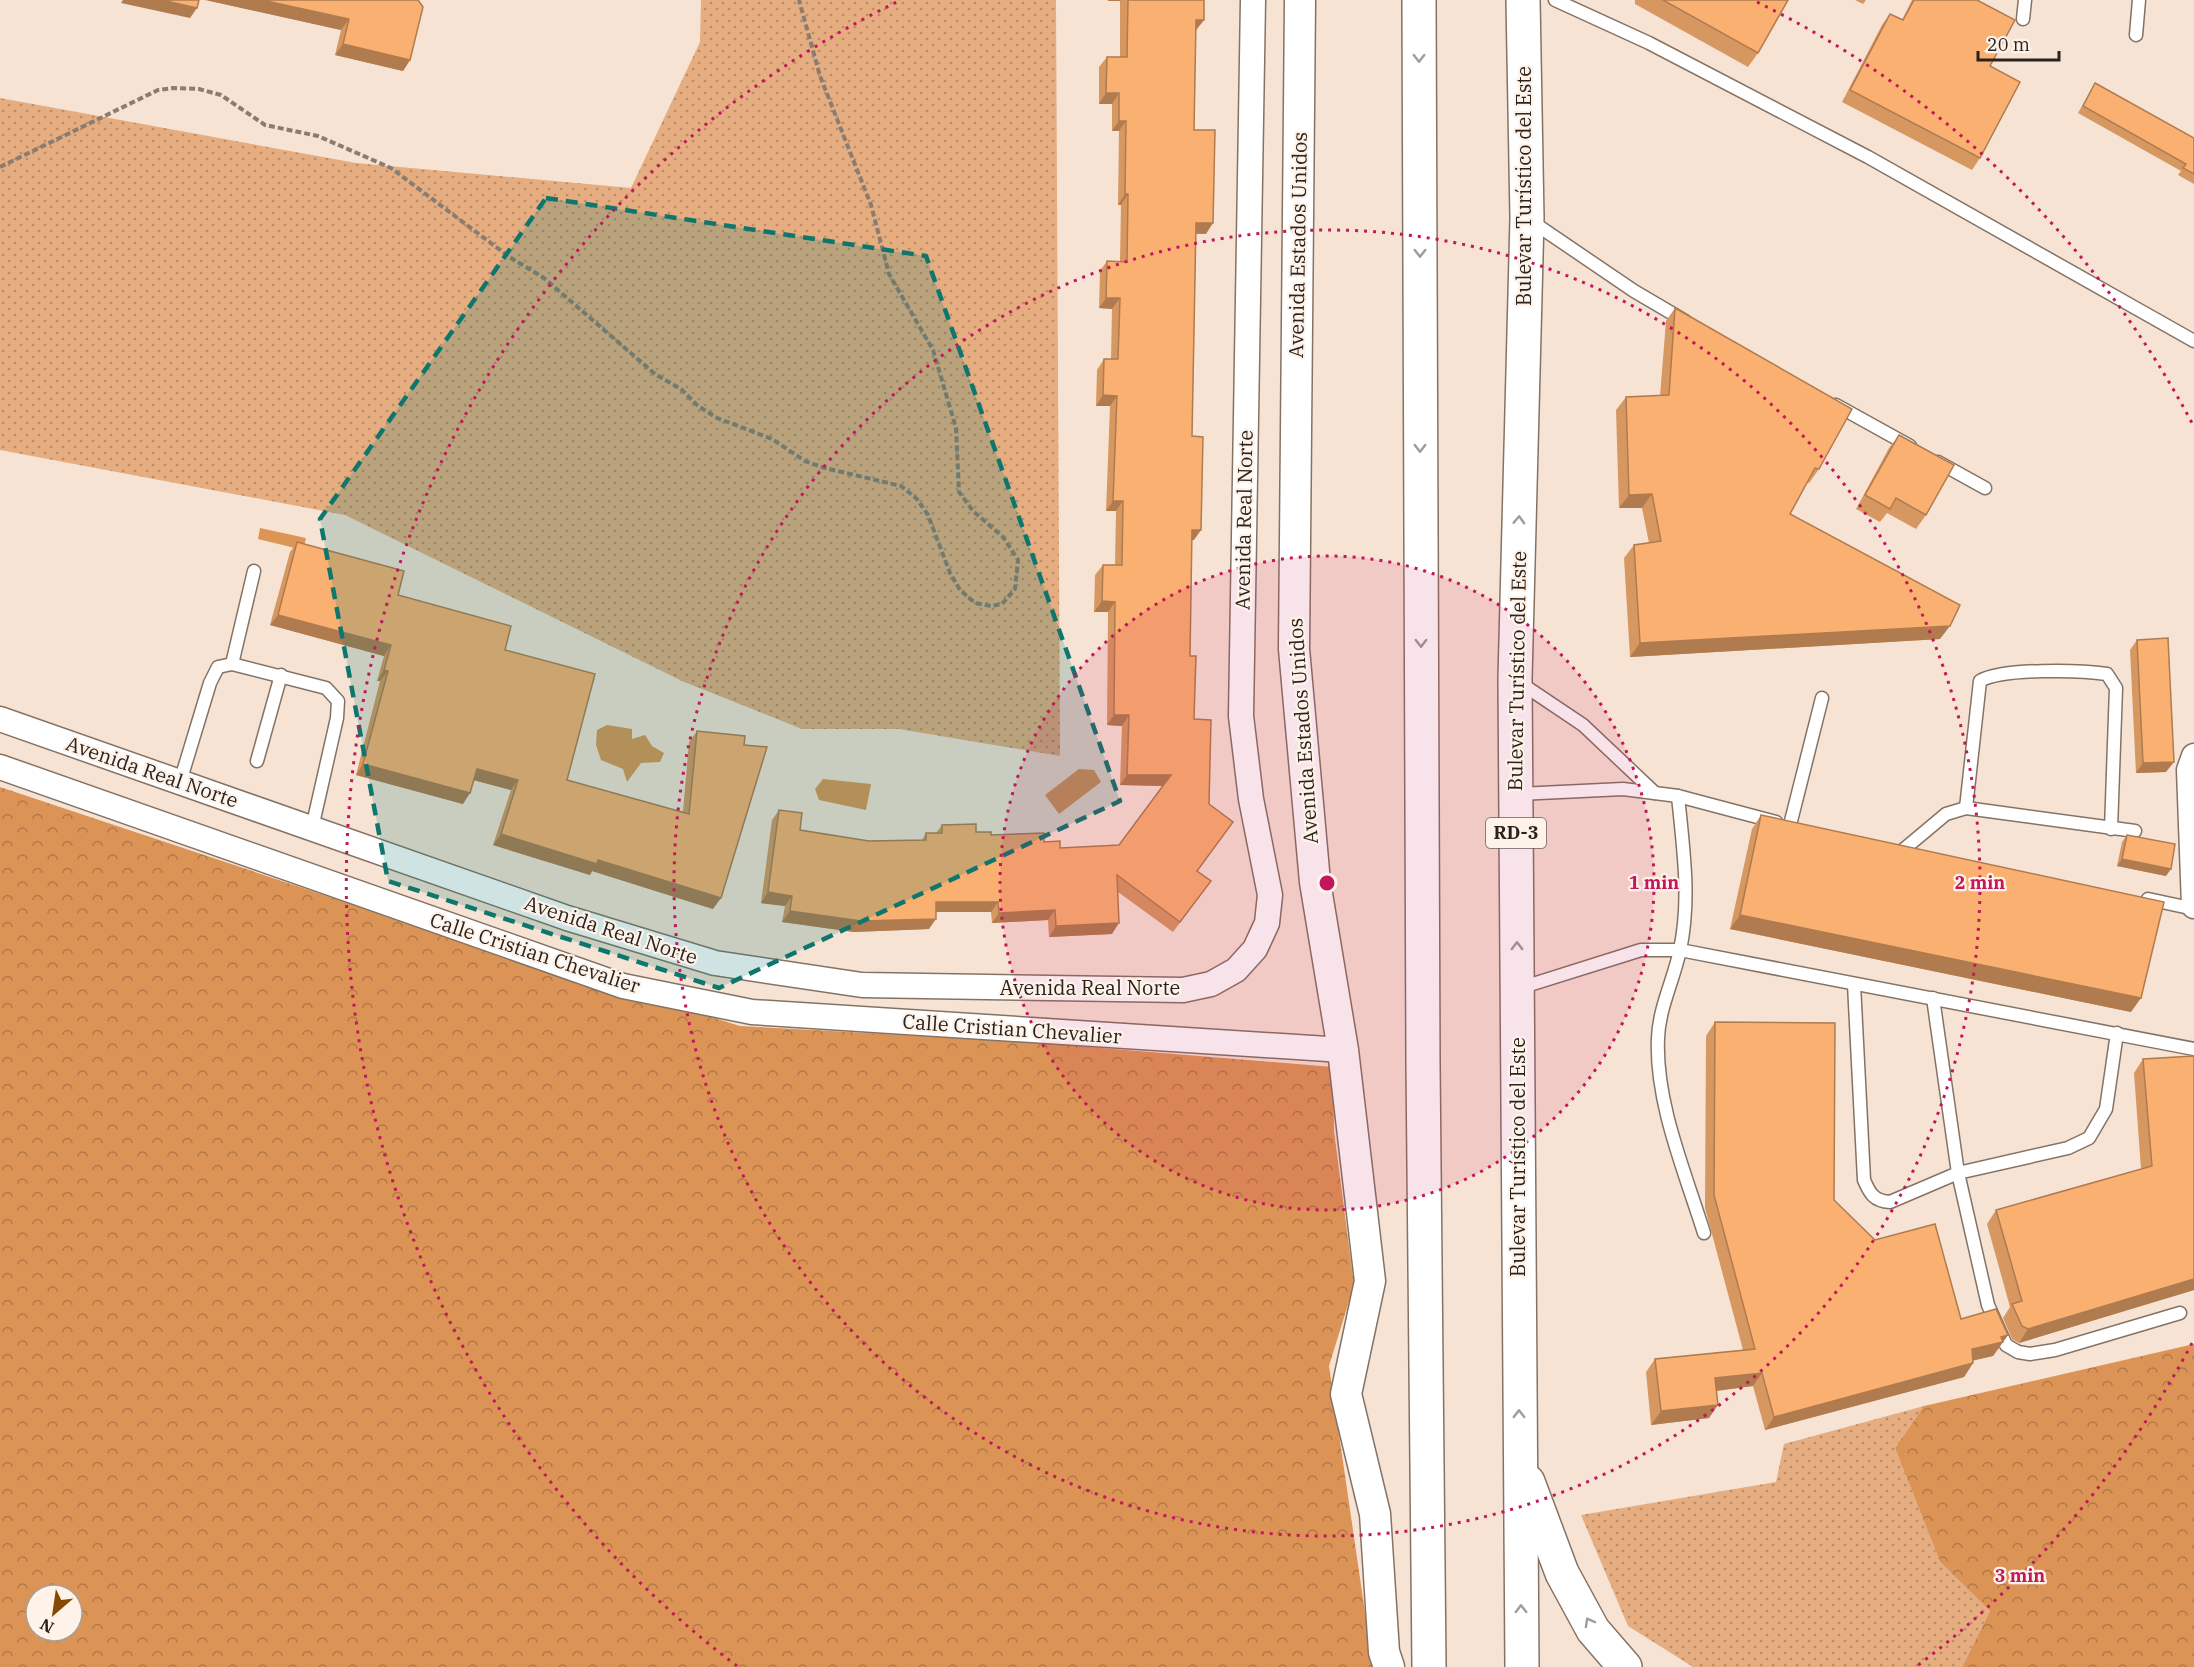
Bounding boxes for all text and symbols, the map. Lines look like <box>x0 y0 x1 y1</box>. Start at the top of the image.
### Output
scale bar <box>1978 24 2059 62</box>
text: 20 m <box>1987 33 2030 56</box>
one-way arrow <box>1413 54 1425 63</box>
street label: Bulevar Turístico del Este <box>1510 66 1537 306</box>
street label: Avenida Estados Unidos <box>1282 132 1313 358</box>
one-way arrow <box>1414 249 1426 258</box>
street label: Avenida Real Norte <box>1228 430 1259 610</box>
one-way arrow <box>1414 444 1426 453</box>
one-way arrow <box>1513 515 1526 524</box>
street label: Bulevar Turístico del Este <box>1501 551 1532 791</box>
street label: Avenida Estados Unidos <box>1281 617 1324 845</box>
one-way arrow <box>1415 639 1427 648</box>
street label: Avenida Real Norte <box>62 729 242 814</box>
road number: RD-3 <box>1486 818 1546 848</box>
text: 1 min <box>1629 871 1679 894</box>
text: 2 min <box>1955 871 2005 894</box>
centre of rings <box>1317 873 1337 893</box>
street label: Avenida Real Norte <box>521 889 701 970</box>
street label: Calle Cristian Chevalier <box>427 906 644 999</box>
one-way arrow <box>1511 941 1523 950</box>
street label: Avenida Real Norte <box>1000 974 1180 1001</box>
street label: Calle Cristian Chevalier <box>902 1007 1123 1050</box>
street label: Bulevar Turístico del Este <box>1504 1037 1531 1277</box>
one-way arrow <box>1513 1409 1525 1418</box>
text: 3 min <box>1995 1564 2045 1587</box>
north arrow <box>24 1583 84 1643</box>
one-way arrow <box>1515 1604 1528 1613</box>
text: N <box>36 1614 57 1638</box>
one-way arrow <box>1584 1617 1596 1628</box>

